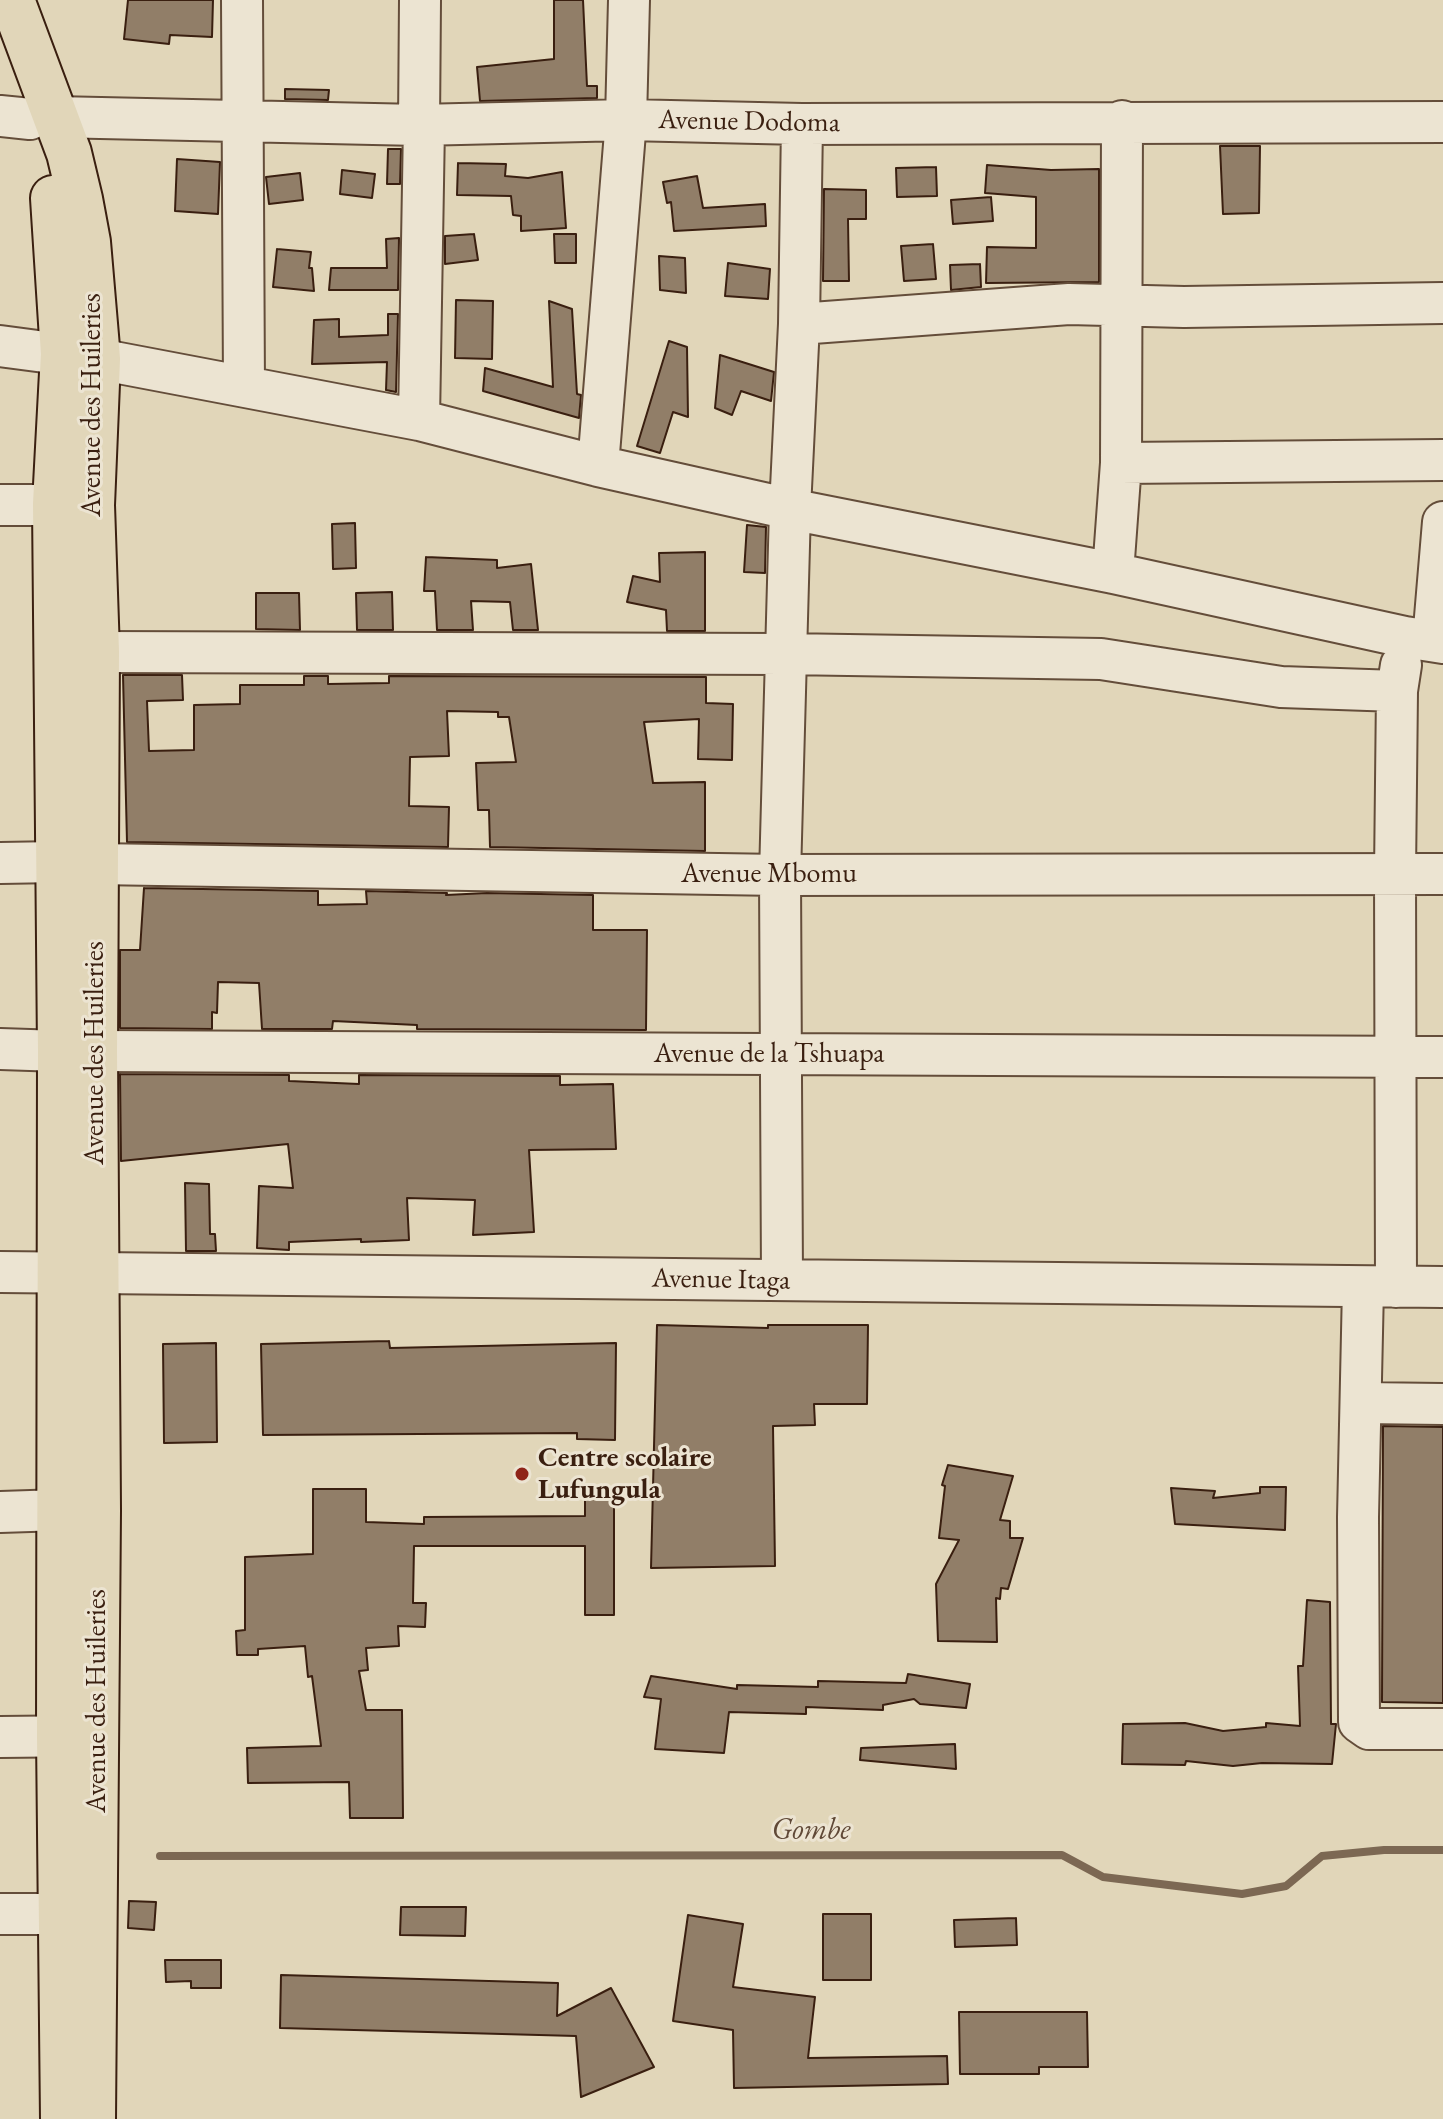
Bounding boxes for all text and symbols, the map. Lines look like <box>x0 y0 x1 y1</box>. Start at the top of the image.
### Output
street label: Avenue Dodoma <box>658 104 840 140</box>
street label: Avenue des Huileries <box>75 293 109 517</box>
street label: Avenue Mbomu <box>681 857 857 891</box>
street label: Avenue des Huileries <box>78 941 112 1165</box>
street label: Avenue de la Tshuapa <box>654 1037 884 1071</box>
street label: Avenue Itaga <box>651 1262 791 1298</box>
place label: Centre scolaire Lufungula <box>538 1441 712 1507</box>
marker: Centre scolaire Lufungula <box>513 1465 531 1483</box>
street label: Avenue des Huileries <box>80 1589 114 1813</box>
water label: Gombe <box>772 1813 850 1849</box>

